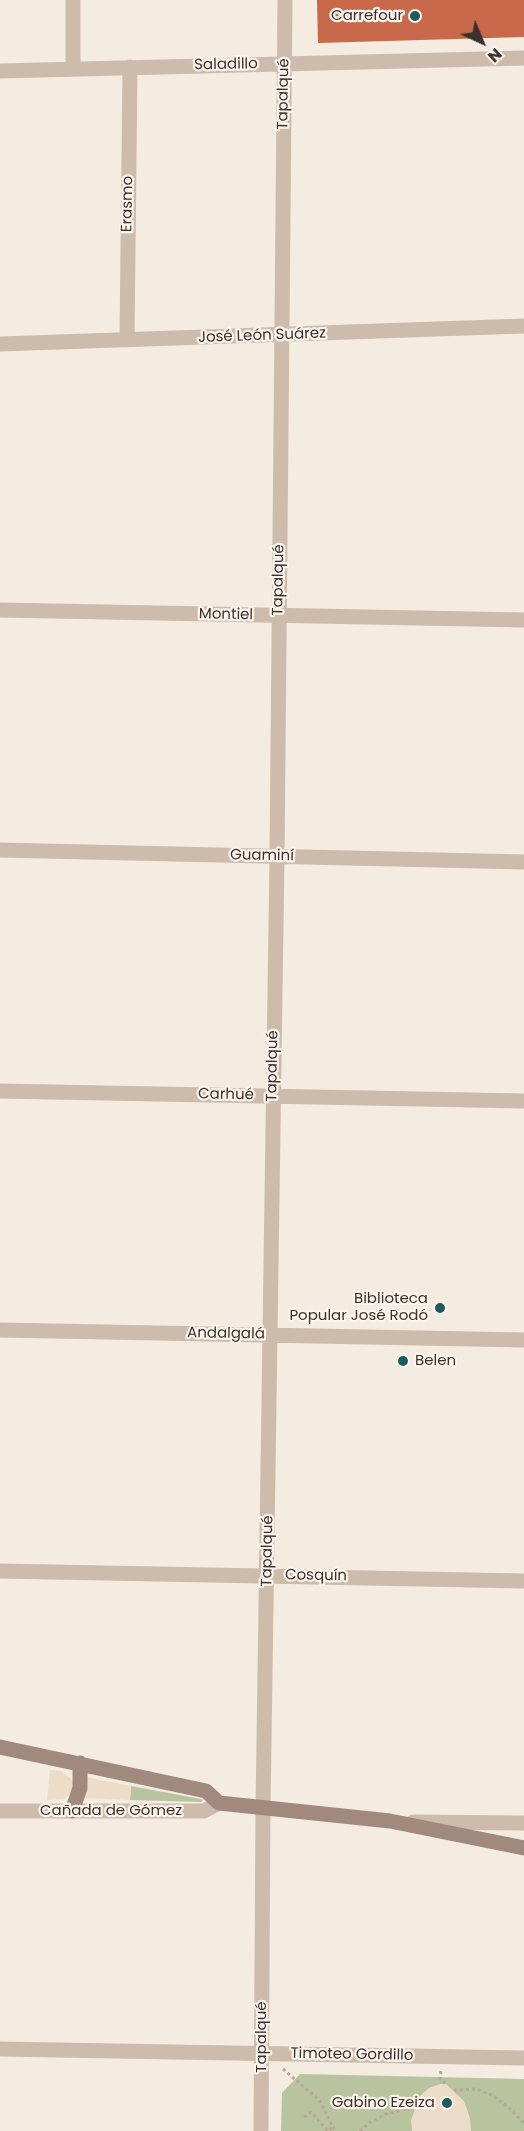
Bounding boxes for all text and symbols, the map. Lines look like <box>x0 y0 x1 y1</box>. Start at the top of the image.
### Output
place label: Carrefour <box>331 7 403 25</box>
marker: Carrefour <box>408 9 422 23</box>
north arrow <box>452 12 512 72</box>
text: N <box>483 43 507 68</box>
street label: Saladillo <box>194 55 258 75</box>
street label: Tapalqué <box>274 58 294 130</box>
street label: Erasmo <box>119 176 137 232</box>
street label: José León Suárez <box>198 325 326 347</box>
street label: Tapalqué <box>269 544 289 616</box>
street label: Montiel <box>199 606 253 624</box>
street label: Guaminí <box>230 846 294 866</box>
street label: Tapalqué <box>263 1030 283 1102</box>
street label: Carhué <box>198 1086 254 1104</box>
place label: Biblioteca Popular José Rodó <box>289 1290 428 1325</box>
marker: Biblioteca Popular José Rodó <box>433 1301 447 1315</box>
street label: Andalgalá <box>187 1324 265 1344</box>
place label: Belen <box>415 1352 456 1370</box>
marker: Belen <box>396 1354 410 1368</box>
street label: Tapalqué <box>258 1515 278 1587</box>
street label: Cosquín <box>285 1566 347 1586</box>
street label: Cañada de Gómez <box>40 1802 182 1820</box>
street label: Tapalqué <box>253 2001 271 2073</box>
street label: Timoteo Gordillo <box>290 2045 414 2065</box>
place label: Gabino Ezeiza <box>332 2094 435 2112</box>
marker: Gabino Ezeiza <box>440 2096 454 2110</box>

